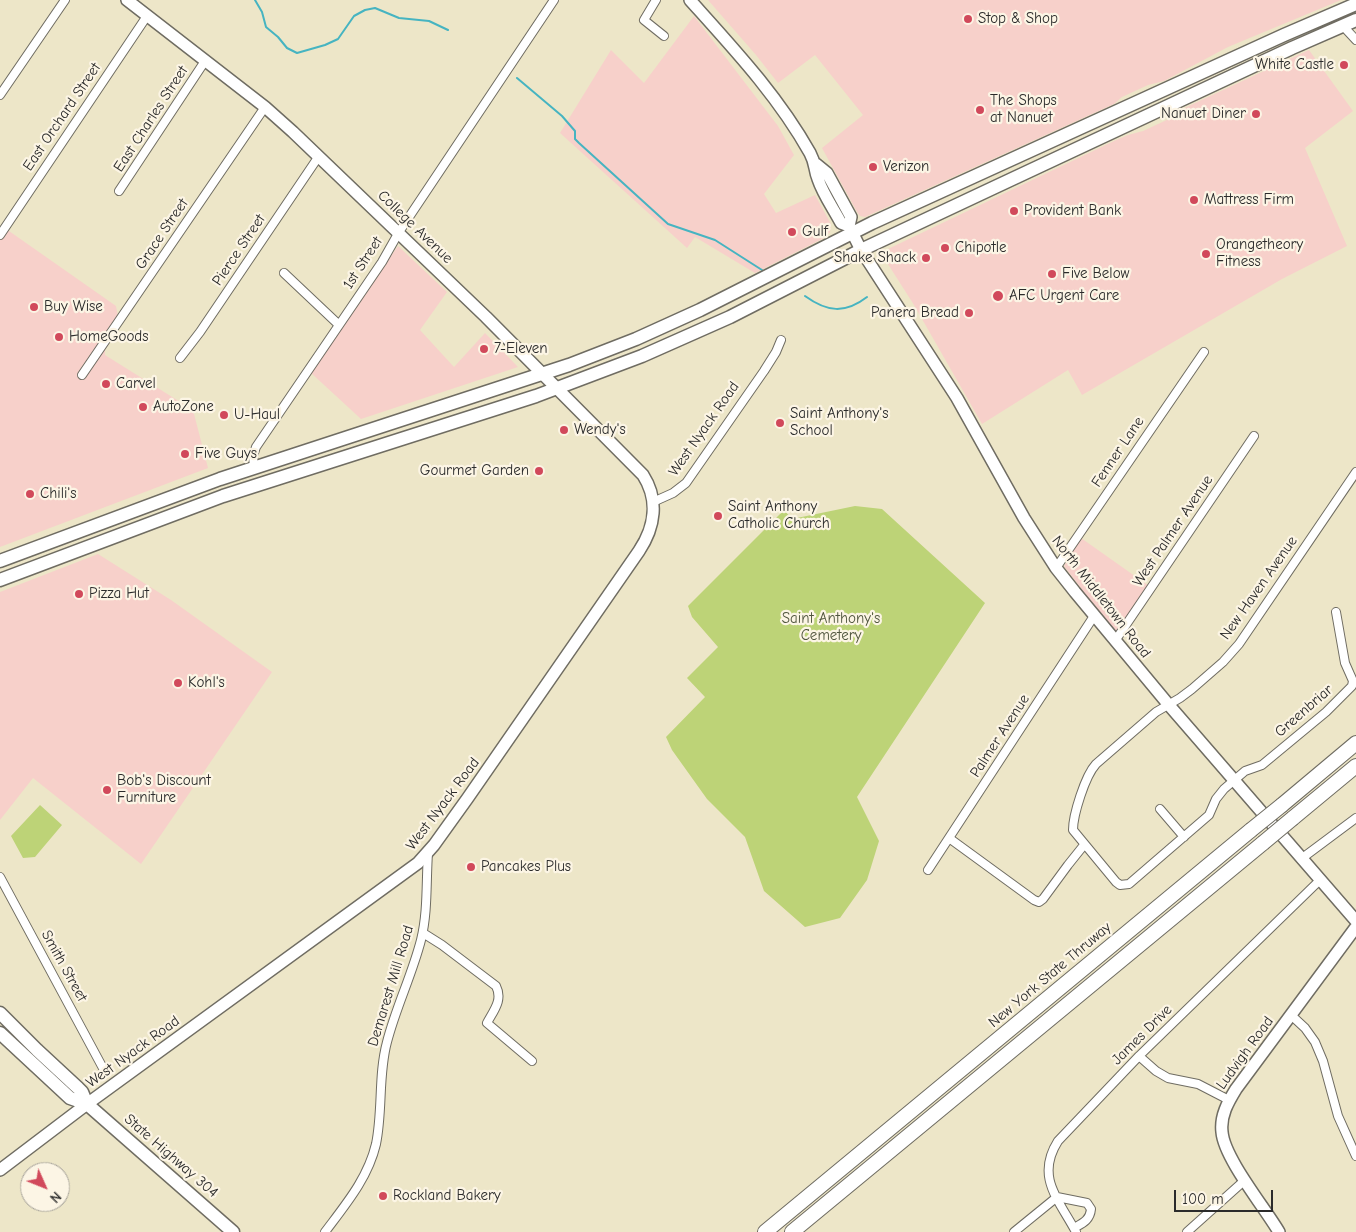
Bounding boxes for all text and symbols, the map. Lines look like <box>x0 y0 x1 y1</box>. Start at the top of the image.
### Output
place label: Stop & Shop <box>978 10 1058 28</box>
marker: Stop & Shop <box>962 13 974 25</box>
place label: White Castle <box>1255 56 1334 74</box>
marker: White Castle <box>1338 59 1350 71</box>
street label: East Orchard Street <box>19 60 105 174</box>
street label: East Charles Street <box>110 63 192 175</box>
place label: The Shops at Nanuet <box>990 92 1057 127</box>
marker: The Shops at Nanuet <box>974 104 986 116</box>
place label: Nanuet Diner <box>1161 105 1246 123</box>
marker: Nanuet Diner <box>1250 108 1262 120</box>
place label: Verizon <box>883 158 929 176</box>
marker: Verizon <box>867 161 879 173</box>
street label: College Avenue <box>374 187 456 267</box>
place label: Mattress Firm <box>1204 191 1294 209</box>
marker: Mattress Firm <box>1188 194 1200 206</box>
street label: Grace Street <box>132 195 192 273</box>
place label: Provident Bank <box>1024 202 1121 220</box>
marker: Provident Bank <box>1008 205 1020 217</box>
street label: Pierce Street <box>209 211 269 289</box>
place label: Gulf <box>802 223 828 241</box>
marker: Gulf <box>786 226 798 238</box>
street label: 1st Street <box>339 233 387 293</box>
place label: Orangetheory Fitness <box>1216 236 1303 271</box>
place label: Chipotle <box>955 239 1007 257</box>
marker: Chipotle <box>939 242 951 254</box>
marker: Orangetheory Fitness <box>1200 248 1212 260</box>
place label: Shake Shack <box>834 249 916 267</box>
marker: Shake Shack <box>920 252 932 264</box>
place label: Five Below <box>1062 265 1129 283</box>
marker: Five Below <box>1046 268 1058 280</box>
place label: AFC Urgent Care <box>1009 287 1119 305</box>
marker: AFC Urgent Care <box>991 289 1005 303</box>
place label: Buy Wise <box>44 298 103 316</box>
marker: Buy Wise <box>28 301 40 313</box>
place label: Panera Bread <box>871 304 959 322</box>
marker: Panera Bread <box>963 307 975 319</box>
place label: HomeGoods <box>69 328 148 346</box>
marker: HomeGoods <box>53 331 65 343</box>
place label: 7-Eleven <box>494 340 548 358</box>
marker: 7-Eleven <box>478 343 490 355</box>
place label: Carvel <box>116 375 156 393</box>
marker: Carvel <box>100 378 112 390</box>
street label: West Nyack Road <box>665 378 743 480</box>
place label: AutoZone <box>153 398 214 416</box>
marker: AutoZone <box>137 401 149 413</box>
place label: Saint Anthony's School <box>790 405 888 440</box>
place label: U-Haul <box>234 406 280 424</box>
marker: U-Haul <box>218 409 230 421</box>
street label: Fenner Lane <box>1088 413 1148 491</box>
marker: Saint Anthony's School <box>774 417 786 429</box>
place label: Wendy's <box>574 421 626 439</box>
marker: Wendy's <box>558 424 570 436</box>
place label: Five Guys <box>195 445 257 463</box>
marker: Five Guys <box>179 448 191 460</box>
place label: Gourmet Garden <box>420 462 529 480</box>
marker: Gourmet Garden <box>533 465 545 477</box>
street label: West Palmer Avenue <box>1129 472 1217 590</box>
place label: Chili's <box>40 485 77 503</box>
marker: Chili's <box>24 488 36 500</box>
place label: Saint Anthony Catholic Church <box>728 498 830 533</box>
marker: Saint Anthony Catholic Church <box>712 510 724 522</box>
street label: North Middletown Road <box>1048 532 1154 662</box>
street label: New Haven Avenue <box>1217 533 1301 643</box>
place label: Pizza Hut <box>89 585 149 603</box>
marker: Pizza Hut <box>73 588 85 600</box>
park label: Saint Anthony's Cemetery <box>782 610 880 645</box>
place label: Kohl's <box>188 674 225 692</box>
marker: Kohl's <box>172 677 184 689</box>
street label: Greenbriar <box>1271 681 1337 741</box>
street label: Palmer Avenue <box>966 691 1034 781</box>
street label: West Nyack Road <box>402 754 484 854</box>
place label: Bob's Discount Furniture <box>117 772 211 807</box>
marker: Bob's Discount Furniture <box>101 784 113 796</box>
place label: Pancakes Plus <box>481 858 571 876</box>
marker: Pancakes Plus <box>465 861 477 873</box>
street label: New York State Thruway <box>985 918 1115 1032</box>
street label: Demarest Mill Road <box>364 923 418 1049</box>
street label: Smith Street <box>37 927 91 1005</box>
street label: James Drive <box>1108 1001 1176 1069</box>
street label: West Nyack Road <box>83 1012 183 1092</box>
street label: Ludvigh Road <box>1212 1013 1278 1093</box>
street label: State Highway 304 <box>120 1110 222 1202</box>
north arrow <box>20 1162 70 1212</box>
scale bar <box>1176 1180 1275 1212</box>
place label: Rockland Bakery <box>393 1187 501 1205</box>
text: N <box>46 1188 65 1206</box>
marker: Rockland Bakery <box>377 1190 389 1202</box>
text: 100 m <box>1182 1190 1224 1208</box>

